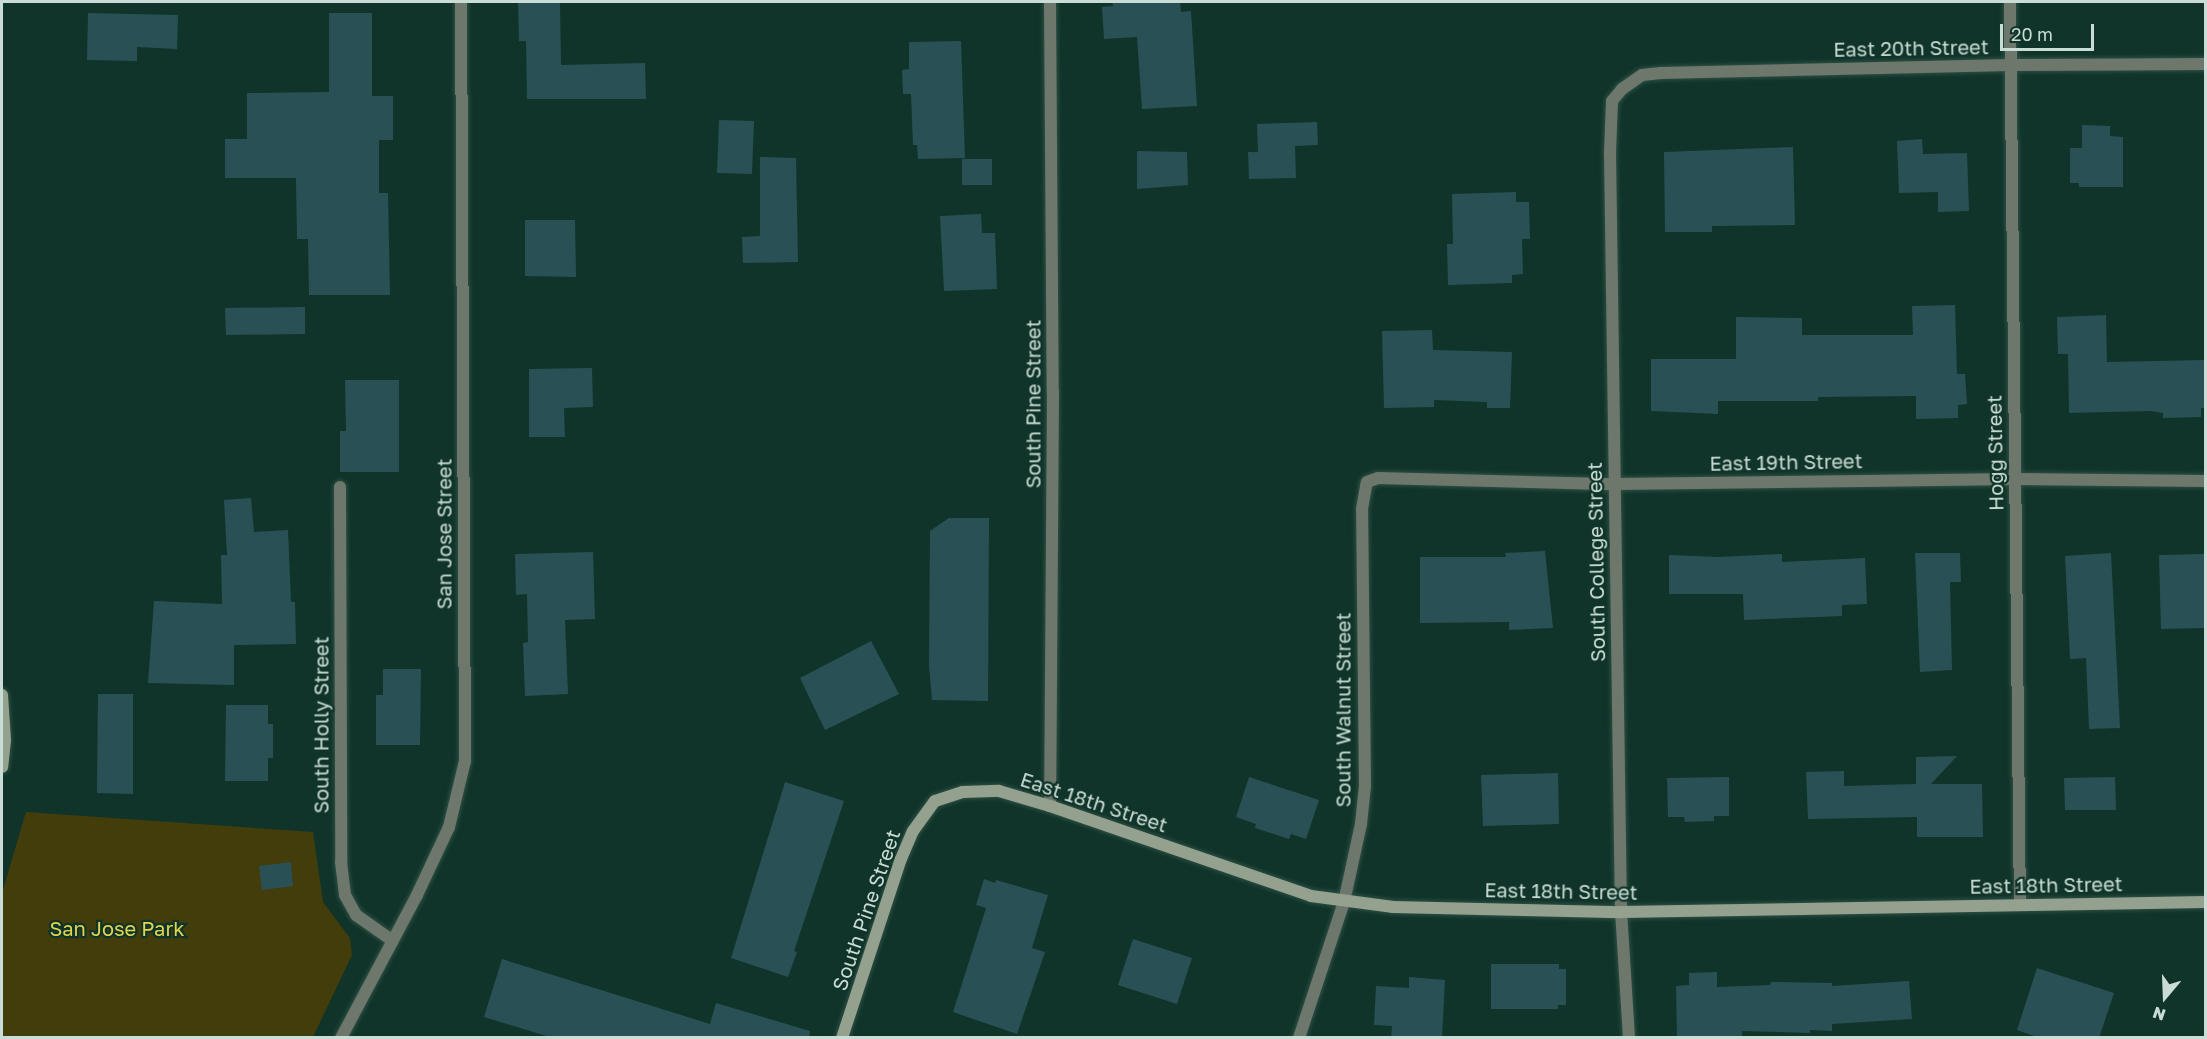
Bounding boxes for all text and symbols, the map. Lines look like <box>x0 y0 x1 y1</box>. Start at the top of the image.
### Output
scale bar <box>2003 12 2098 50</box>
text: 20 m <box>2011 23 2053 45</box>
street label: East 20th Street <box>1833 35 1989 61</box>
street label: South Pine Street <box>1021 320 1045 488</box>
street label: Hogg Street <box>1982 395 2008 511</box>
street label: East 19th Street <box>1709 449 1863 475</box>
street label: San Jose Street <box>432 459 456 609</box>
street label: South College Street <box>1582 462 1610 662</box>
street label: South Walnut Street <box>1331 613 1355 807</box>
street label: South Holly Street <box>309 636 333 814</box>
street label: East 18th Street <box>1017 767 1171 837</box>
street label: South Pine Street <box>827 826 905 994</box>
street label: East 18th Street <box>1969 872 2123 898</box>
street label: East 18th Street <box>1484 878 1638 904</box>
park label: San Jose Park <box>50 916 184 940</box>
north arrow <box>2135 967 2195 1027</box>
text: N <box>2150 1003 2168 1025</box>

